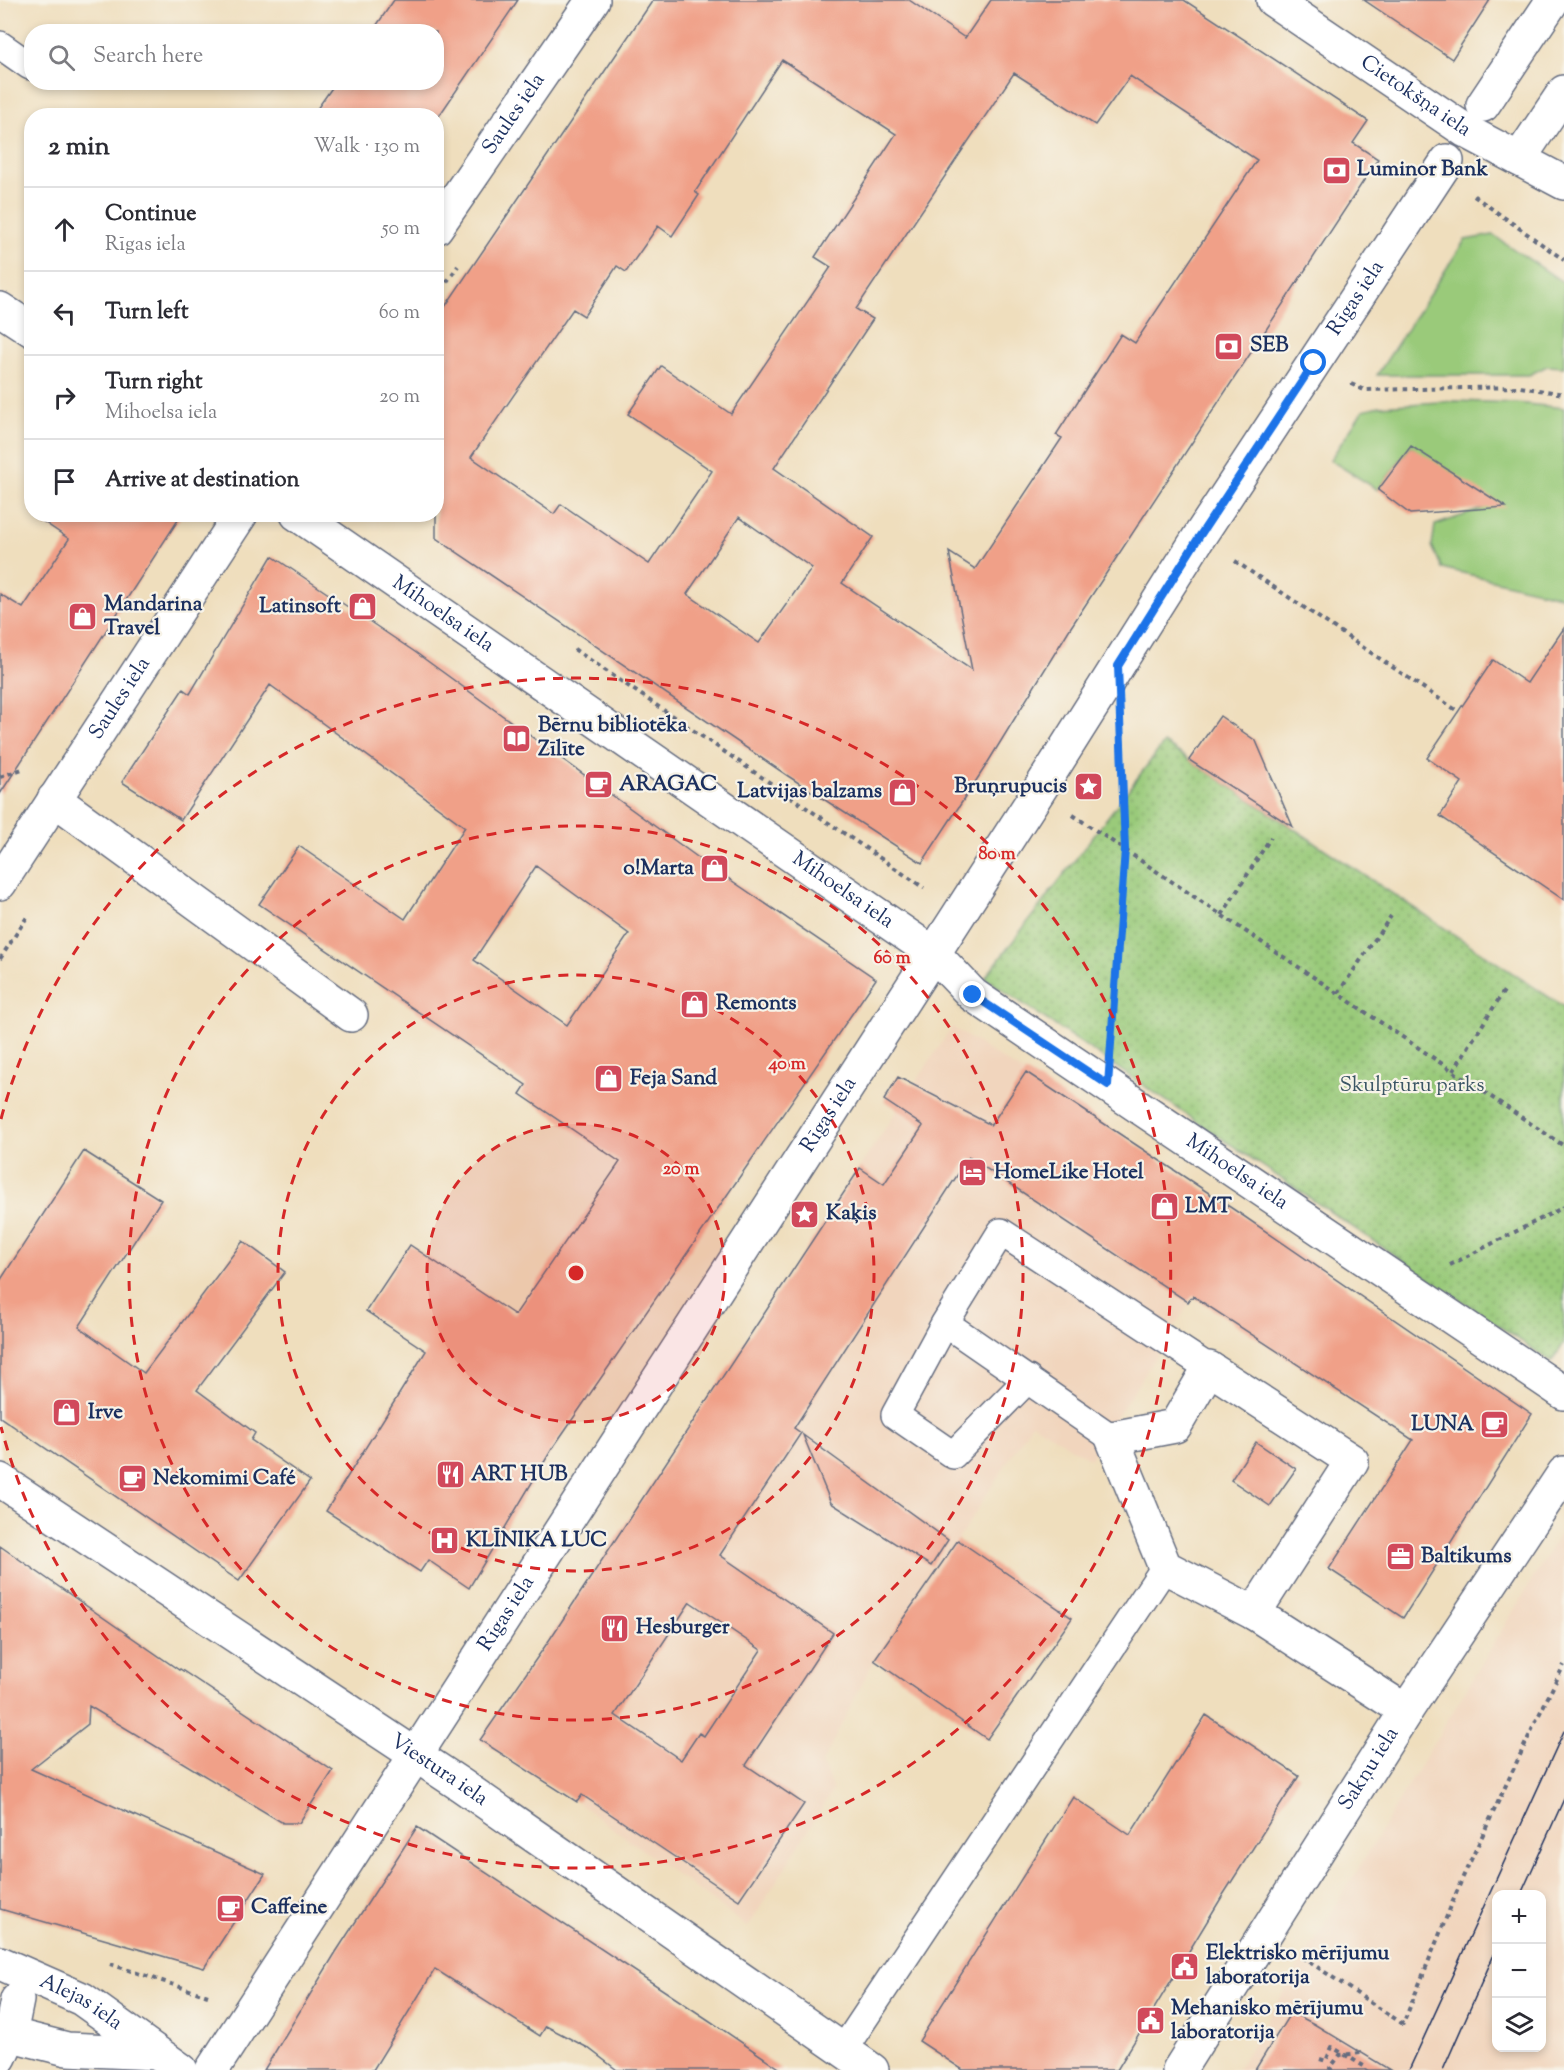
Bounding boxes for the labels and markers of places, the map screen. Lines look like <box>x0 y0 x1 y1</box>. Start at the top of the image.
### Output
bank icon: Luminor Bank <box>1320 154 1352 186</box>
place label: Luminor Bank <box>1357 155 1488 185</box>
bank icon: SEB <box>1213 330 1245 362</box>
place label: SEB <box>1250 331 1289 361</box>
place label: Mandarina Travel <box>104 590 203 644</box>
shop icon: Latinsoft <box>346 591 378 623</box>
place label: Latinsoft <box>259 592 342 622</box>
shop icon: Mandarina Travel <box>67 601 99 633</box>
place label: Bērnu bibliotēka Zīlīte <box>538 711 688 765</box>
library icon: Bērnu bibliotēka Zīlīte <box>501 722 533 754</box>
cafe icon: ARAGAC <box>582 769 614 801</box>
place label: ARAGAC <box>619 770 717 800</box>
place icon: Bruņrupucis <box>1072 771 1104 803</box>
place label: Bruņrupucis <box>954 772 1067 802</box>
shop icon: Latvijas balzams <box>887 776 919 808</box>
place label: Latvijas balzams <box>737 777 882 807</box>
shop icon: o!Marta <box>699 853 731 885</box>
place label: o!Marta <box>623 854 694 884</box>
shop icon: Remonts <box>679 988 711 1020</box>
place label: Remonts <box>716 989 797 1019</box>
shop icon: Feja Sand <box>593 1063 625 1095</box>
place label: Feja Sand <box>630 1064 717 1094</box>
hotel icon: HomeLike Hotel <box>957 1157 989 1189</box>
place label: HomeLike Hotel <box>994 1158 1144 1188</box>
shop icon: LMT <box>1148 1191 1180 1223</box>
place label: LMT <box>1185 1192 1232 1222</box>
place icon: Kaķis <box>789 1198 821 1230</box>
place label: Kaķis <box>826 1199 877 1229</box>
centre of rings <box>566 1263 586 1283</box>
shop icon: Irve <box>51 1397 83 1429</box>
place label: Irve <box>88 1398 123 1428</box>
cafe icon: LUNA <box>1479 1409 1511 1441</box>
place label: LUNA <box>1411 1410 1475 1440</box>
restaurant icon: ART HUB <box>434 1459 466 1491</box>
place label: ART HUB <box>471 1460 568 1490</box>
cafe icon: Nekomimi Café <box>116 1463 148 1495</box>
place label: Nekomimi Café <box>153 1464 296 1494</box>
hospital icon: KLĪNIKA LUC <box>429 1525 461 1557</box>
place label: KLĪNIKA LUC <box>466 1526 607 1556</box>
office icon: Baltikums <box>1384 1541 1416 1573</box>
place label: Baltikums <box>1421 1542 1511 1572</box>
restaurant icon: Hesburger <box>599 1612 631 1644</box>
place label: Hesburger <box>636 1613 730 1643</box>
cafe icon: Caffeine <box>214 1892 246 1924</box>
place label: Caffeine <box>251 1893 328 1923</box>
place label: Elektrisko mērījumu laboratorija <box>1206 1939 1390 1993</box>
public building icon: Elektrisko mērījumu laboratorija <box>1169 1950 1201 1982</box>
place label: Mehanisko mērījumu laboratorija <box>1171 1994 1364 2048</box>
public building icon: Mehanisko mērījumu laboratorija <box>1134 2005 1166 2037</box>

